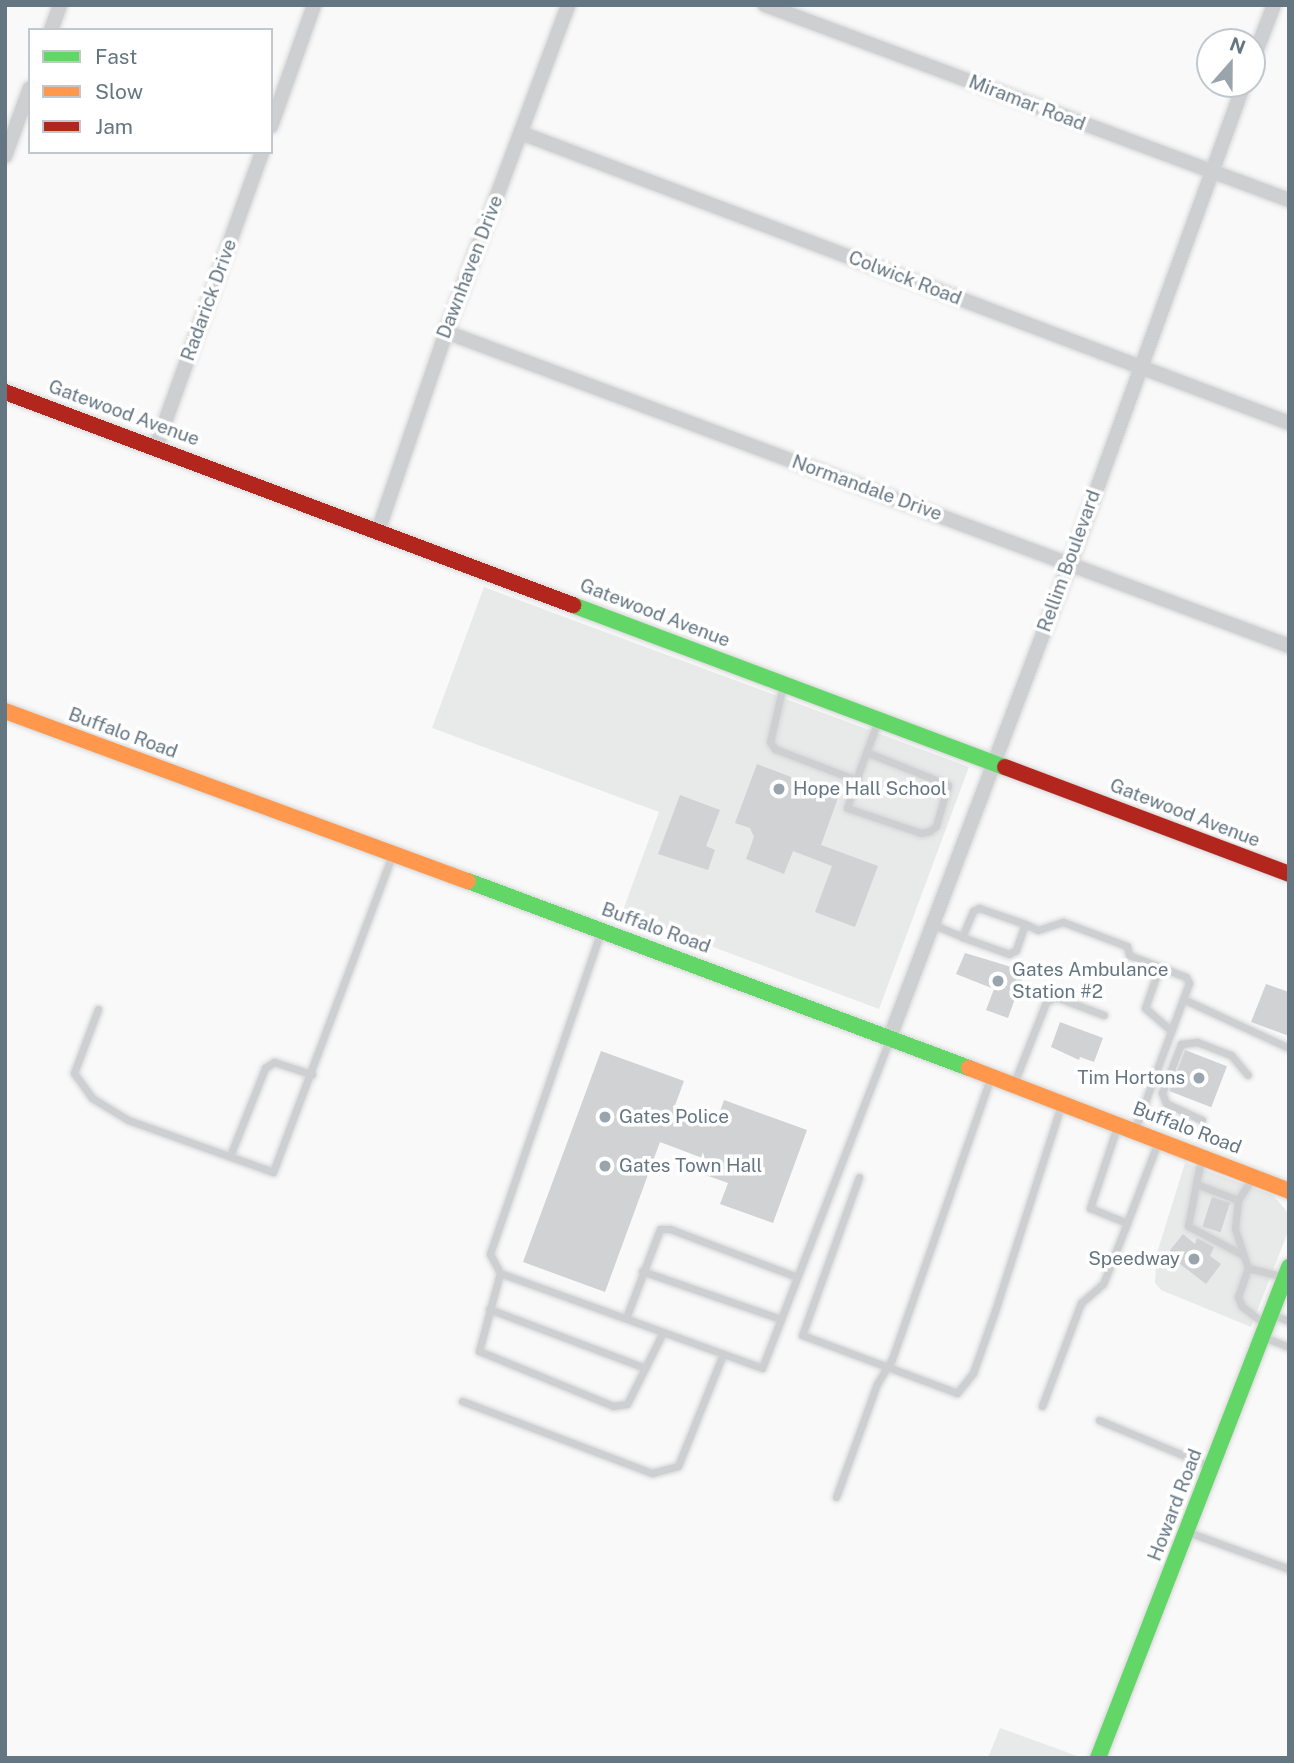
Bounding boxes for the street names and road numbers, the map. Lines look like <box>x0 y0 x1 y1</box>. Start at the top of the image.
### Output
street label: Miramar Road <box>965 70 1089 136</box>
street label: Dawnhaven Drive <box>432 192 508 342</box>
street label: Radarick Drive <box>176 236 242 364</box>
street label: Colwick Road <box>845 246 965 310</box>
street label: Gatewood Avenue <box>45 375 203 451</box>
street label: Normandale Drive <box>789 450 945 526</box>
street label: Rellim Boulevard <box>1033 487 1105 635</box>
street label: Gatewood Avenue <box>577 574 733 652</box>
street label: Buffalo Road <box>65 703 181 763</box>
street label: Gatewood Avenue <box>1107 774 1263 852</box>
street label: Buffalo Road <box>598 898 714 958</box>
street label: Buffalo Road <box>1129 1097 1245 1159</box>
street label: Howard Road <box>1143 1446 1207 1564</box>

